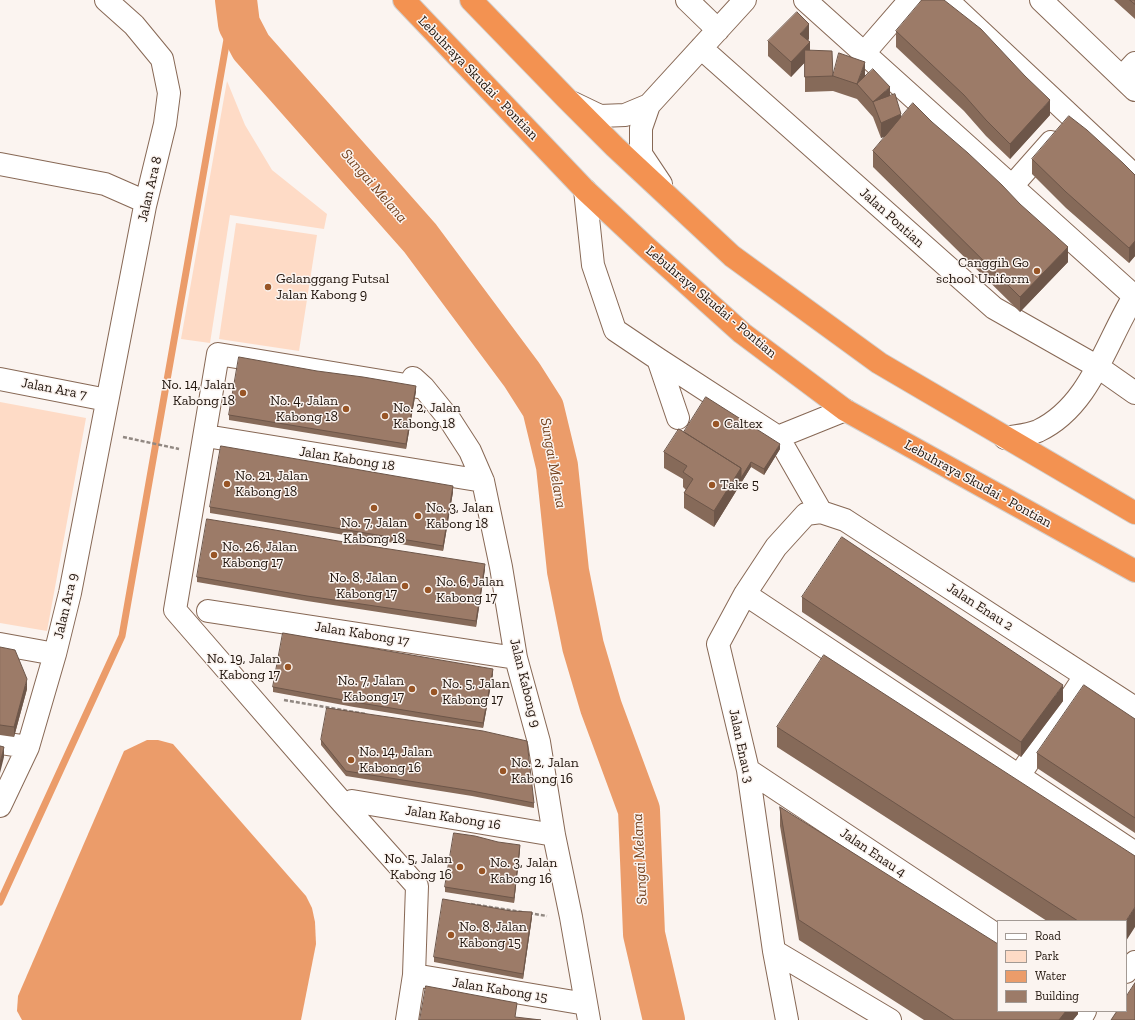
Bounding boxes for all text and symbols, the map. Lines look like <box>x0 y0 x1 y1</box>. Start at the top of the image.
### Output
street label: Lebuhraya Skudai - Pontian <box>414 13 542 143</box>
water label: Sungai Melana <box>337 146 411 226</box>
street label: Jalan Ara 8 <box>134 155 166 223</box>
street label: Jalan Pontian <box>856 185 928 251</box>
street label: Lebuhraya Skudai - Pontian <box>642 242 780 362</box>
place label: Canggih Go school Uniform <box>936 255 1029 288</box>
marker: Canggih Go school Uniform <box>1032 266 1042 276</box>
place label: Gelanggang Futsal Jalan Kabong 9 <box>276 271 389 304</box>
marker: Gelanggang Futsal Jalan Kabong 9 <box>263 282 273 292</box>
street label: Jalan Ara 7 <box>20 374 88 404</box>
place label: No. 14, Jalan Kabong 18 <box>162 377 235 410</box>
marker: No. 14, Jalan Kabong 18 <box>238 388 248 398</box>
place label: No. 4, Jalan Kabong 18 <box>270 393 338 426</box>
place label: No. 2, Jalan Kabong 18 <box>393 400 461 432</box>
marker: No. 4, Jalan Kabong 18 <box>341 404 351 414</box>
marker: No. 2, Jalan Kabong 18 <box>380 411 390 421</box>
water label: Sungai Melana <box>536 416 570 510</box>
place label: Caltex <box>724 416 762 432</box>
marker: Caltex <box>711 419 721 429</box>
street label: Lebuhraya Skudai - Pontian <box>901 436 1055 532</box>
street label: Jalan Kabong 18 <box>298 443 396 475</box>
place label: No. 21, Jalan Kabong 18 <box>235 468 308 500</box>
place label: Take 5 <box>720 477 759 493</box>
marker: No. 21, Jalan Kabong 18 <box>222 479 232 489</box>
marker: Take 5 <box>707 480 717 490</box>
place label: No. 3, Jalan Kabong 18 <box>426 500 493 532</box>
marker: No. 7, Jalan Kabong 18 <box>369 503 379 513</box>
marker: No. 3, Jalan Kabong 18 <box>413 511 423 521</box>
place label: No. 7, Jalan Kabong 18 <box>341 515 407 548</box>
place label: No. 26, Jalan Kabong 17 <box>222 539 297 572</box>
marker: No. 26, Jalan Kabong 17 <box>209 550 219 560</box>
place label: No. 8, Jalan Kabong 17 <box>329 570 397 602</box>
street label: Jalan Ara 9 <box>50 572 82 640</box>
place label: No. 6, Jalan Kabong 17 <box>436 574 504 606</box>
street label: Jalan Enau 2 <box>944 579 1016 635</box>
marker: No. 8, Jalan Kabong 17 <box>400 581 410 591</box>
marker: No. 6, Jalan Kabong 17 <box>423 585 433 595</box>
street label: Jalan Kabong 17 <box>314 618 410 650</box>
street label: Jalan Kabong 9 <box>506 637 544 729</box>
place label: No. 19, Jalan Kabong 17 <box>207 651 280 684</box>
marker: No. 19, Jalan Kabong 17 <box>283 662 293 672</box>
place label: No. 7, Jalan Kabong 17 <box>338 673 404 706</box>
place label: No. 5, Jalan Kabong 17 <box>442 676 510 708</box>
marker: No. 7, Jalan Kabong 17 <box>407 684 417 694</box>
marker: No. 5, Jalan Kabong 17 <box>429 687 439 697</box>
street label: Jalan Enau 3 <box>725 707 757 785</box>
place label: No. 14, Jalan Kabong 16 <box>359 744 432 776</box>
marker: No. 14, Jalan Kabong 16 <box>346 755 356 765</box>
place label: No. 2, Jalan Kabong 16 <box>511 755 579 788</box>
marker: No. 2, Jalan Kabong 16 <box>498 766 508 776</box>
street label: Jalan Kabong 16 <box>404 802 502 834</box>
water label: Sungai Melana <box>629 813 651 905</box>
street label: Jalan Enau 4 <box>837 825 909 881</box>
place label: No. 5, Jalan Kabong 16 <box>384 851 452 884</box>
place label: No. 3, Jalan Kabong 16 <box>490 855 557 888</box>
marker: No. 5, Jalan Kabong 16 <box>455 862 465 872</box>
marker: No. 3, Jalan Kabong 16 <box>477 866 487 876</box>
place label: No. 8, Jalan Kabong 15 <box>459 919 527 952</box>
legend <box>997 920 1127 1012</box>
text: Road <box>1035 929 1061 943</box>
marker: No. 8, Jalan Kabong 15 <box>446 930 456 940</box>
text: Park <box>1035 949 1059 963</box>
text: Water <box>1035 969 1067 983</box>
street label: Jalan Kabong 15 <box>451 974 549 1006</box>
text: Building <box>1035 989 1079 1003</box>

